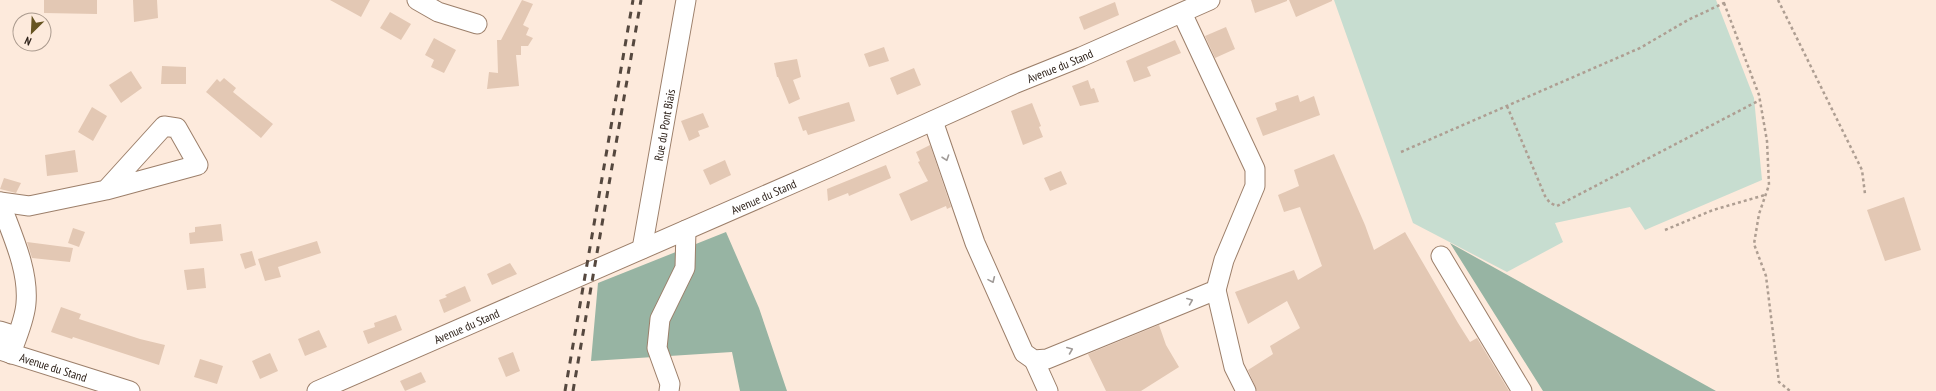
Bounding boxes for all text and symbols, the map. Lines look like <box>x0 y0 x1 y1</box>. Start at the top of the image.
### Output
north arrow <box>12 12 52 52</box>
text: N <box>22 34 33 49</box>
street label: Avenue du Stand <box>1025 45 1095 86</box>
street label: Rue du Pont Biais <box>650 88 678 162</box>
one-way arrow <box>941 155 949 162</box>
street label: Avenue du Stand <box>728 175 798 217</box>
one-way arrow <box>987 275 995 283</box>
one-way arrow <box>1186 297 1193 305</box>
street label: Avenue du Stand <box>431 305 501 347</box>
one-way arrow <box>1066 346 1073 354</box>
street label: Avenue du Stand <box>18 349 89 384</box>

